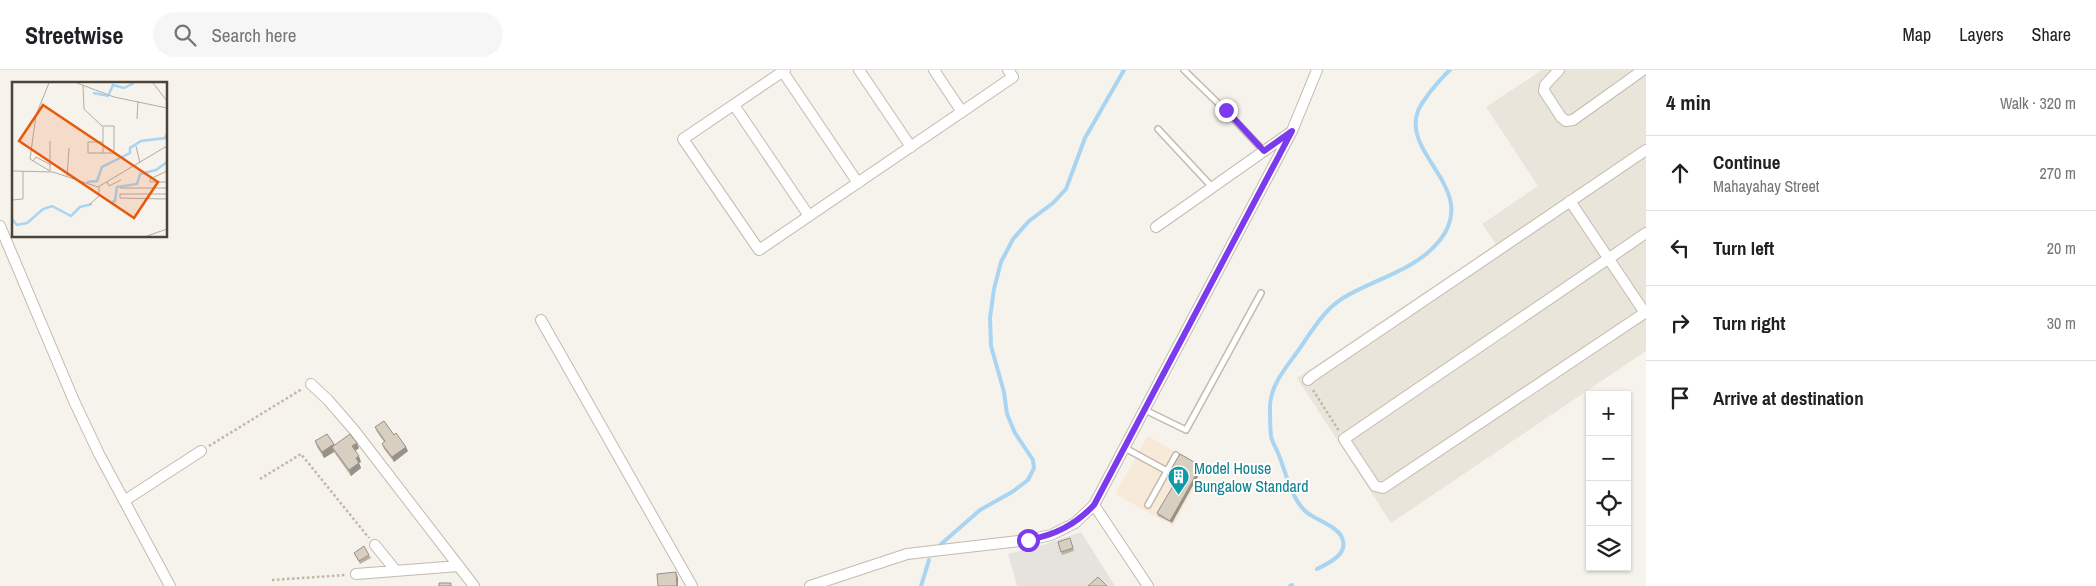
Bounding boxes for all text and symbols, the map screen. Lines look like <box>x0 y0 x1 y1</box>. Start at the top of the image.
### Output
search box <box>153 12 503 57</box>
text: Streetwise <box>25 19 123 51</box>
icon: search <box>171 21 199 49</box>
text: Search here <box>211 22 296 48</box>
text: Map <box>1903 22 1931 47</box>
text: Layers <box>1959 22 2004 47</box>
text: Share <box>2032 22 2071 47</box>
inset map <box>12 82 168 238</box>
text: 4 min <box>1666 88 1711 117</box>
text: Walk · 320 m <box>2000 92 2076 114</box>
route end <box>1215 99 1238 122</box>
text: Continue <box>1713 149 1781 175</box>
icon: ahead <box>1666 159 1694 187</box>
text: 270 m <box>2040 162 2076 184</box>
text: Mahayahay Street <box>1713 175 1819 197</box>
icon: left <box>1666 234 1694 262</box>
text: Turn left <box>1713 235 1774 261</box>
text: 20 m <box>2047 237 2076 259</box>
icon: right <box>1666 309 1694 337</box>
text: Turn right <box>1713 310 1785 336</box>
text: 30 m <box>2047 312 2076 334</box>
icon: arrive <box>1666 384 1694 412</box>
text: Arrive at destination <box>1713 385 1864 411</box>
map controls <box>1586 391 1631 571</box>
button: + <box>1586 391 1631 436</box>
button: − <box>1586 436 1631 481</box>
place label: Model House Bungalow Standard <box>1194 457 1309 497</box>
building icon: Model House Bungalow Standard <box>1166 465 1190 496</box>
button: locate <box>1586 481 1631 526</box>
button: layers <box>1586 526 1631 571</box>
route start <box>1017 529 1040 552</box>

